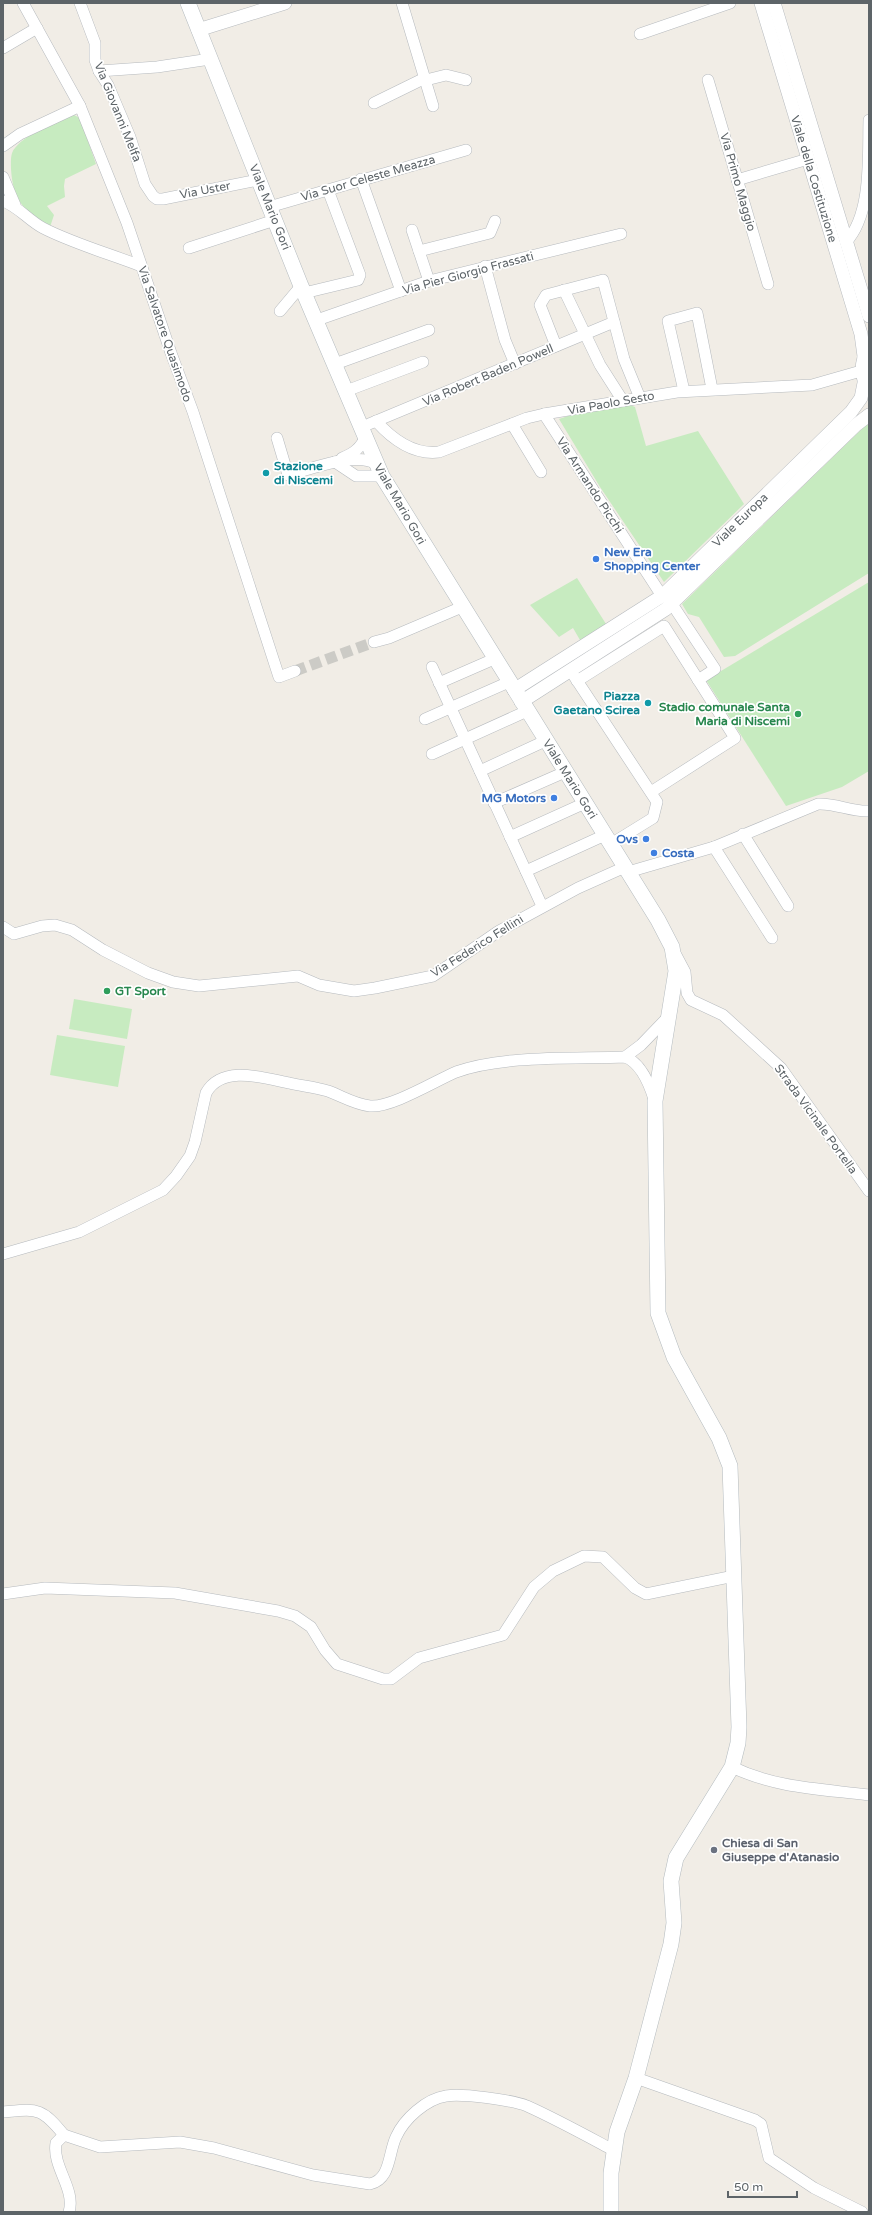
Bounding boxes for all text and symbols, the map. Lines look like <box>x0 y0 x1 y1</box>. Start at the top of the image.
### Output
street label: Via Giovanni Melfa <box>92 60 144 164</box>
street label: Viale della Costituzione <box>788 114 840 244</box>
street label: Via Primo Maggio <box>717 131 759 233</box>
street label: Via Suor Celeste Meazza <box>299 152 437 204</box>
street label: Viale Mario Gori <box>246 162 294 252</box>
street label: Via Uster <box>178 178 232 202</box>
street label: Via Pier Giorgio Frassati <box>401 249 535 297</box>
street label: Via Salvatore Quasimodo <box>135 264 195 404</box>
street label: Via Robert Baden Powell <box>420 341 556 409</box>
street label: Via Paolo Sesto <box>566 388 656 418</box>
street label: Via Armando Picchi <box>554 434 626 536</box>
place label: Stazione di Niscemi <box>274 459 333 487</box>
street label: Viale Mario Gori <box>371 461 429 547</box>
marker: Stazione di Niscemi <box>261 468 271 478</box>
street label: Viale Europa <box>709 490 771 550</box>
place label: New Era Shopping Center <box>604 545 700 574</box>
marker: New Era Shopping Center <box>591 554 601 564</box>
place label: Piazza Gaetano Scirea <box>554 689 640 717</box>
marker: Piazza Gaetano Scirea <box>643 698 653 708</box>
place label: Stadio comunale Santa Maria di Niscemi <box>659 700 790 728</box>
marker: Stadio comunale Santa Maria di Niscemi <box>793 709 803 719</box>
street label: Viale Mario Gori <box>540 737 600 821</box>
place label: MG Motors <box>481 791 546 805</box>
marker: MG Motors <box>549 793 559 803</box>
place label: Ovs <box>616 832 638 846</box>
marker: Ovs <box>641 834 651 844</box>
place label: Costa <box>662 846 695 860</box>
marker: Costa <box>649 848 659 858</box>
street label: Via Federico Fellini <box>428 912 526 980</box>
place label: GT Sport <box>115 984 166 999</box>
marker: GT Sport <box>102 986 112 996</box>
street label: Strada Vicinale Portella <box>772 1062 860 1176</box>
place label: Chiesa di San Giuseppe d'Atanasio <box>722 1836 839 1865</box>
marker: Chiesa di San Giuseppe d'Atanasio <box>709 1845 719 1855</box>
scale bar <box>728 2173 797 2199</box>
text: 50 m <box>734 2180 763 2194</box>

